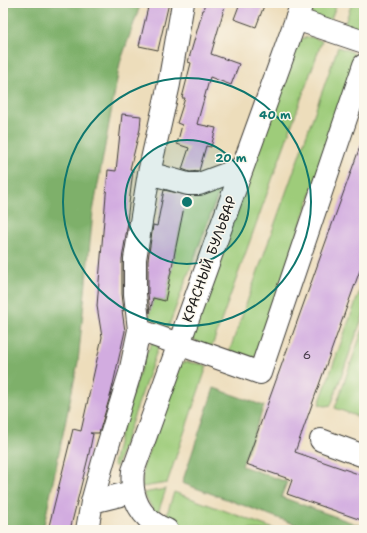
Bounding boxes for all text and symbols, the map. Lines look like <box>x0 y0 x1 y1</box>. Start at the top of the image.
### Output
text: 40 m <box>259 107 291 123</box>
text: 20 m <box>215 150 247 166</box>
street label: КРАСНЫЙ БУЛЬВАР <box>178 193 240 325</box>
centre of rings <box>180 195 194 209</box>
house number: 6 <box>303 347 311 363</box>

